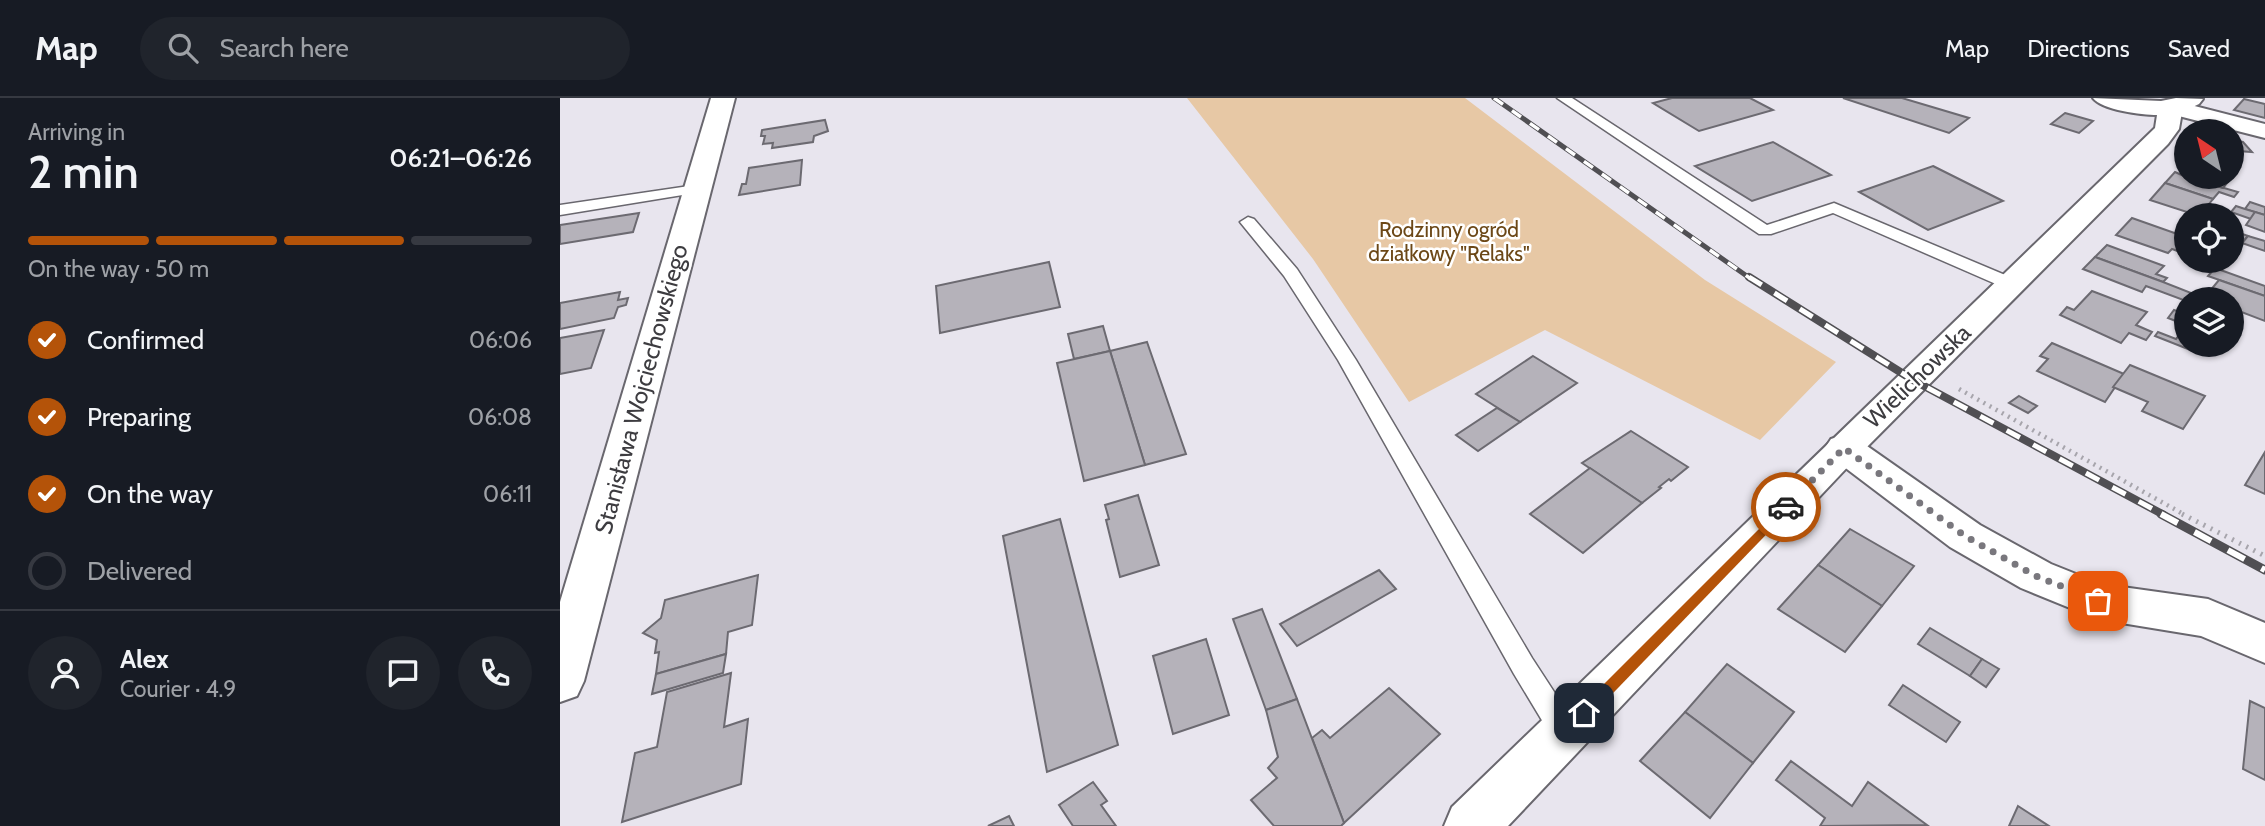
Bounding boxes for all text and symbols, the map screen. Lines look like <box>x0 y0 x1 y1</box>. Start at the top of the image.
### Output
search box <box>140 17 630 80</box>
text: Map <box>35 28 98 68</box>
icon: search <box>164 29 202 67</box>
text: Search here <box>220 32 349 64</box>
text: Map <box>1945 34 1989 63</box>
text: Directions <box>2027 34 2130 63</box>
text: Saved <box>2168 34 2230 63</box>
text: Arriving in <box>28 118 125 146</box>
north arrow <box>2174 119 2244 189</box>
map controls <box>2174 119 2244 357</box>
text: 06:21–06:26 <box>389 142 532 174</box>
text: 2 min <box>28 144 139 200</box>
button: locate <box>2174 203 2244 273</box>
park label: Rodzinny ogród działkowy "Relaks" <box>1368 217 1530 266</box>
street label: Stanisława Wojciechowskiego <box>588 241 694 537</box>
text: On the way · 50 m <box>28 255 209 283</box>
button: layers <box>2174 287 2244 357</box>
street label: Wielichowska <box>1858 318 1977 434</box>
icon: check <box>28 321 66 359</box>
text: Confirmed <box>87 324 204 356</box>
text: 06:06 <box>469 326 532 354</box>
icon: check <box>28 398 66 436</box>
text: Preparing <box>87 401 191 433</box>
text: 06:08 <box>468 403 532 431</box>
courier <box>1751 472 1821 542</box>
icon: check <box>28 475 66 513</box>
text: On the way <box>87 478 213 510</box>
text: 06:11 <box>483 480 532 508</box>
icon: car <box>1767 488 1805 526</box>
text: Delivered <box>87 555 192 587</box>
pin <box>2068 571 2128 631</box>
icon: bag <box>2079 582 2117 620</box>
button: person <box>28 636 102 710</box>
button: chat <box>366 636 440 710</box>
button: phone <box>458 636 532 710</box>
text: Alex <box>120 643 169 675</box>
text: Courier · 4.9 <box>120 675 236 703</box>
pin <box>1554 683 1614 743</box>
icon: home <box>1565 694 1603 732</box>

